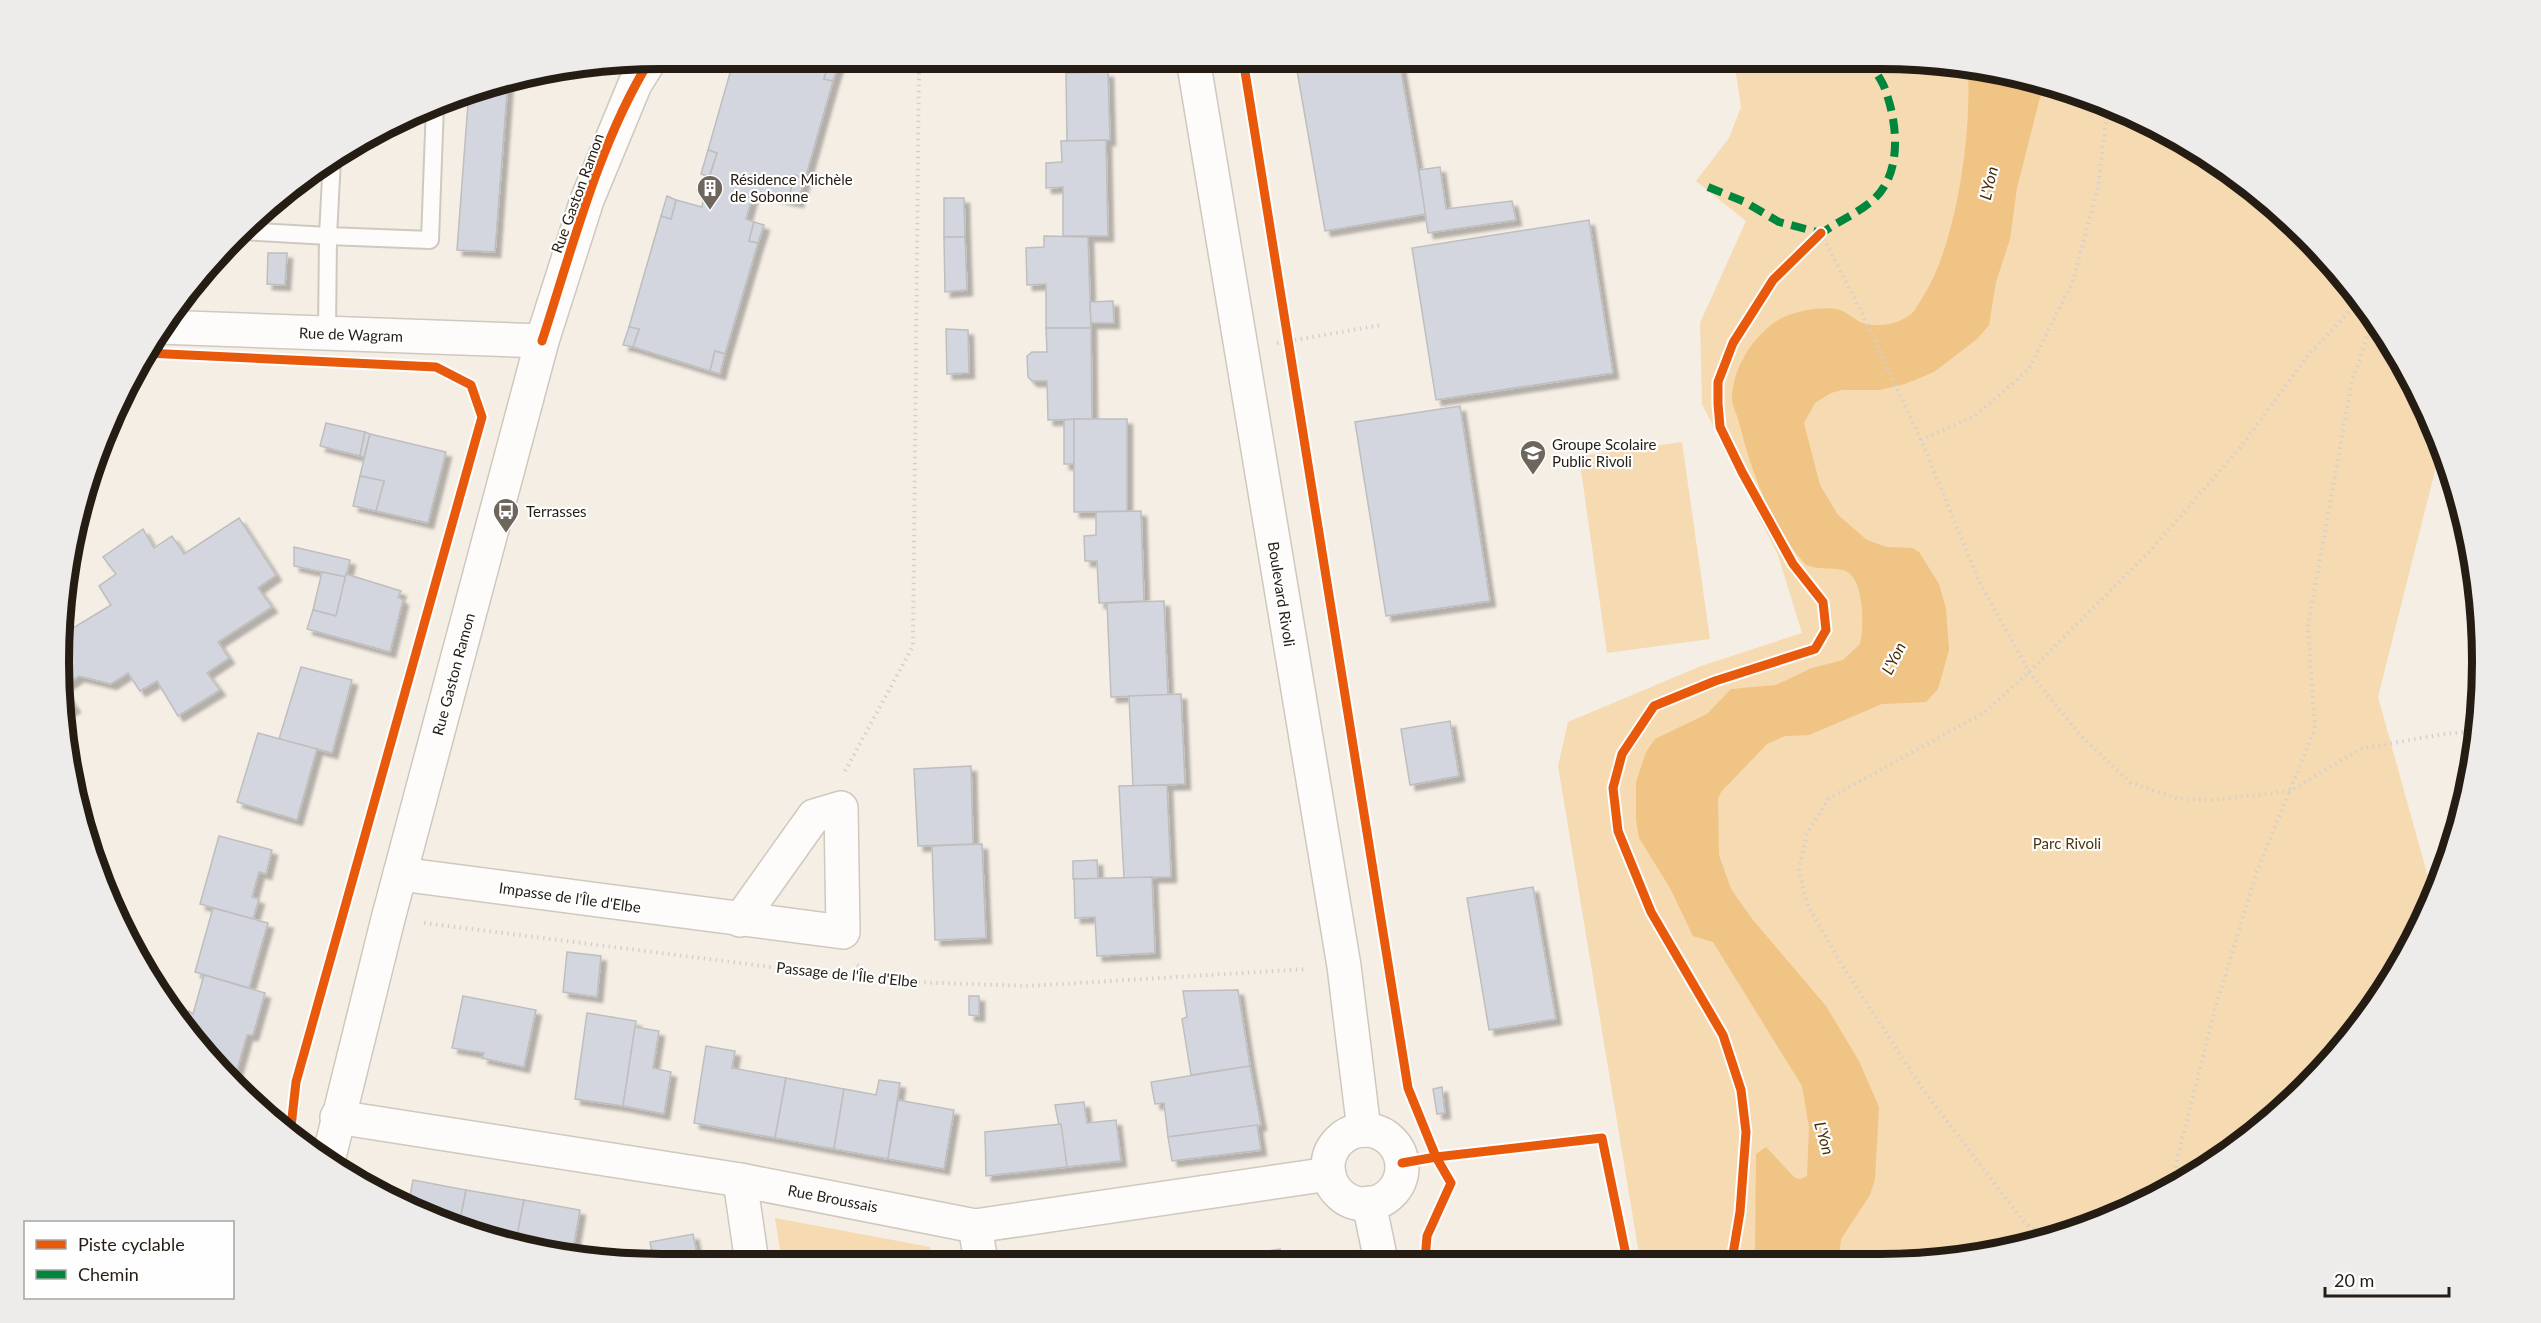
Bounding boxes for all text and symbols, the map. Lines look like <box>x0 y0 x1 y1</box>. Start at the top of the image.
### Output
street label: Rue Gaston Ramon <box>547 131 607 255</box>
water label: L'Yon <box>1975 164 2001 202</box>
place label: Résidence Michèle de Sobonne <box>730 170 853 205</box>
building icon: Résidence Michèle de Sobonne <box>695 173 725 211</box>
street label: Rue de Wagram <box>299 323 403 345</box>
place label: Groupe Scolaire Public Rivoli <box>1552 435 1656 470</box>
school or university icon: Groupe Scolaire Public Rivoli <box>1518 438 1548 476</box>
bus stop icon: Terrasses <box>491 496 521 534</box>
place label: Terrasses <box>526 502 587 520</box>
street label: Boulevard Rivoli <box>1265 540 1299 648</box>
street label: Rue Gaston Ramon <box>428 611 478 737</box>
water label: L'Yon <box>1877 639 1909 677</box>
park label: Parc Rivoli <box>2033 834 2101 852</box>
street label: Impasse de l'Île d'Elbe <box>498 878 642 916</box>
street label: Passage de l'Île d'Elbe <box>775 958 919 990</box>
water label: L'Yon <box>1811 1119 1839 1157</box>
street label: Rue Broussais <box>786 1180 880 1216</box>
legend <box>24 1221 234 1299</box>
text: Piste cyclable <box>78 1233 185 1255</box>
scale bar <box>2325 1260 2450 1298</box>
text: Chemin <box>78 1263 139 1285</box>
text: 20 m <box>2334 1269 2374 1291</box>

